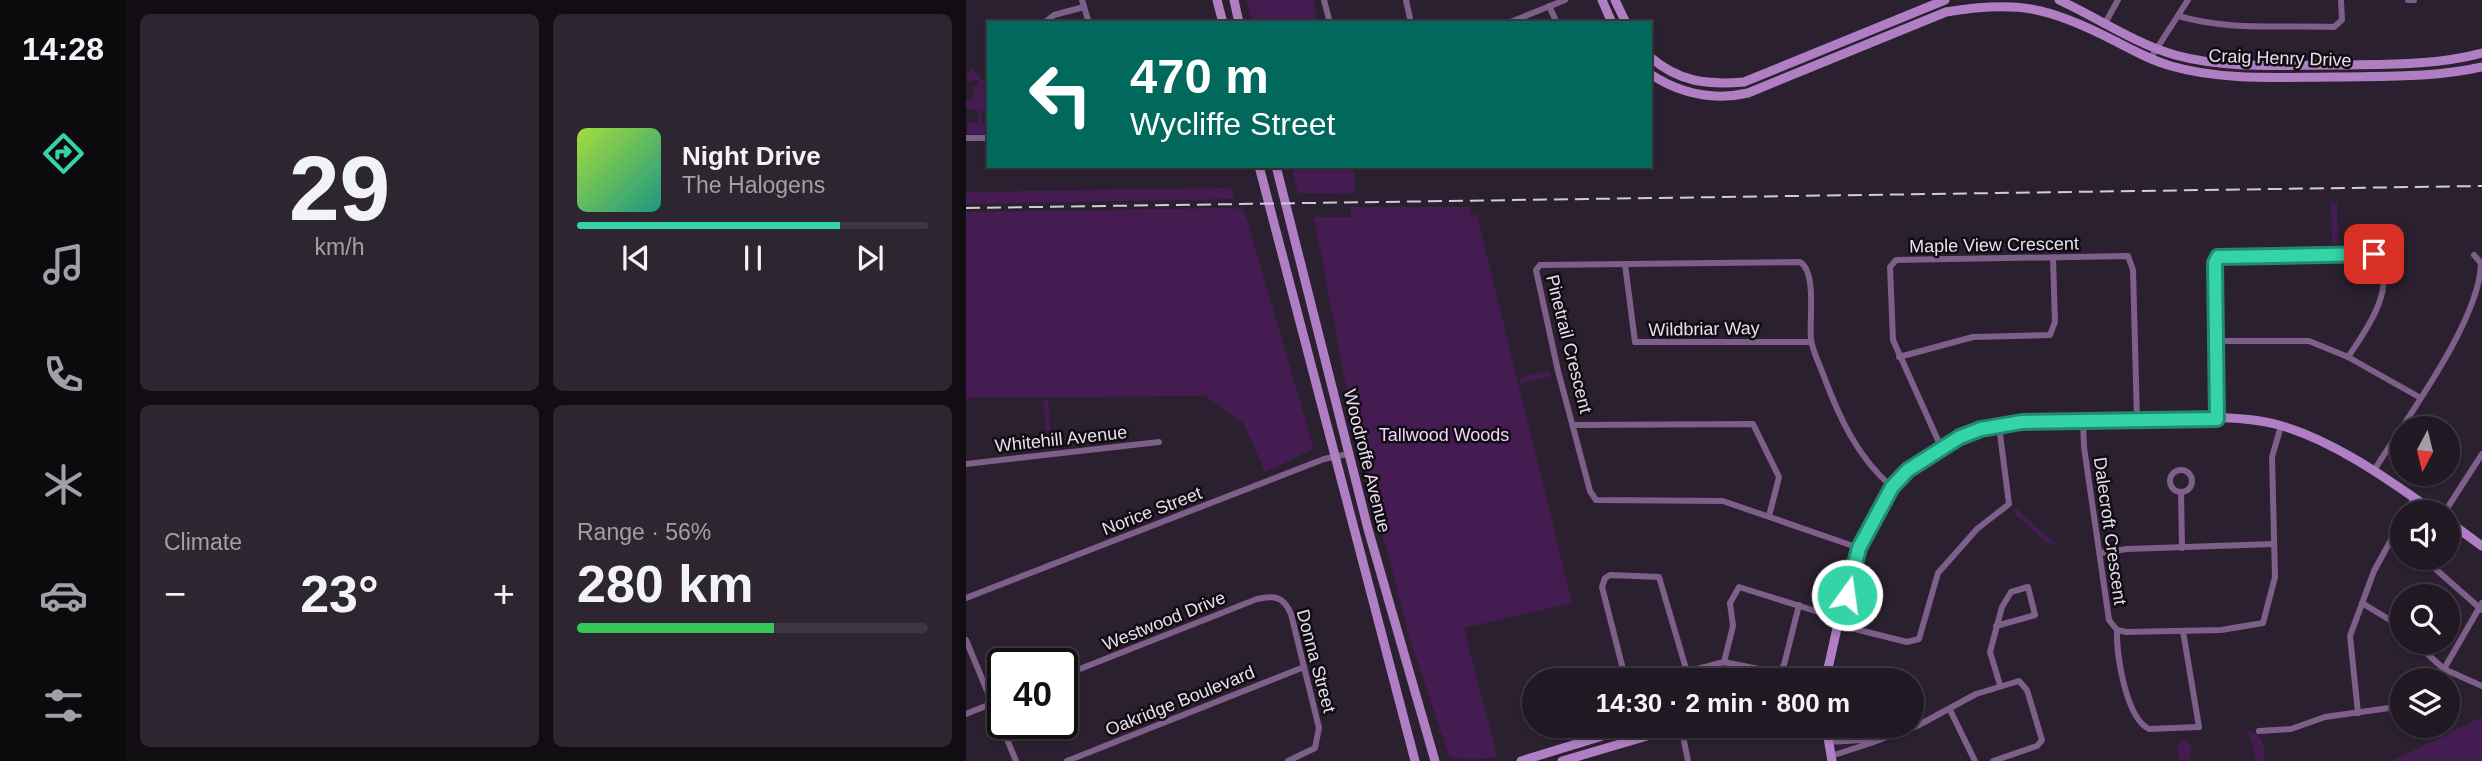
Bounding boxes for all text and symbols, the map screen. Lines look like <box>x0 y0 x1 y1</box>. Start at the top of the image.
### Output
text: 14:28 <box>22 31 104 67</box>
street label: Craig Henry Drive <box>2208 46 2352 70</box>
icon: left <box>1015 49 1106 140</box>
text: 470 m <box>1130 49 1269 103</box>
text: Wycliffe Street <box>1130 106 1335 142</box>
icon: directions <box>39 129 88 178</box>
text: 29 <box>289 138 390 239</box>
text: Night Drive <box>682 141 821 171</box>
text: The Halogens <box>682 172 825 198</box>
pin <box>2344 224 2404 284</box>
text: km/h <box>315 234 364 260</box>
street label: Maple View Crescent <box>1909 234 2079 256</box>
icon: arrive <box>2355 235 2393 273</box>
icon: previous <box>617 239 655 277</box>
icon: pause <box>734 239 772 277</box>
icon: next <box>851 239 889 277</box>
icon: music <box>39 240 88 289</box>
street label: Pinetrail Crescent <box>1542 273 1596 415</box>
street label: Wildbriar Way <box>1648 318 1760 340</box>
icon: phone <box>39 350 88 399</box>
street label: Woodroffe Avenue <box>1340 387 1394 535</box>
north arrow <box>2390 416 2460 486</box>
map controls <box>2390 416 2460 738</box>
street label: Whitehill Avenue <box>994 422 1128 456</box>
park label: Tallwood Woods <box>1379 425 1509 445</box>
street label: Dalecroft Crescent <box>2090 456 2130 606</box>
icon: climate <box>39 460 88 509</box>
street label: Norice Street <box>1099 483 1205 539</box>
button: sound <box>2390 500 2460 570</box>
text: Range · 56% <box>577 519 711 545</box>
text: Climate <box>164 529 242 555</box>
text: 280 km <box>577 555 753 613</box>
position arrow <box>1810 558 1884 632</box>
text: 23° <box>300 565 379 623</box>
icon: car <box>39 571 88 620</box>
text: − <box>164 573 186 615</box>
text: + <box>493 573 515 615</box>
button: search <box>2390 584 2460 654</box>
street label: Westwood Drive <box>1100 587 1228 655</box>
street label: Donna Street <box>1293 607 1339 715</box>
speed limit sign: 40 <box>987 648 1078 739</box>
street label: Oakridge Boulevard <box>1102 662 1258 740</box>
button: layers <box>2390 668 2460 738</box>
icon: filters <box>39 681 88 730</box>
text: 14:30 · 2 min · 800 m <box>1596 688 1850 718</box>

